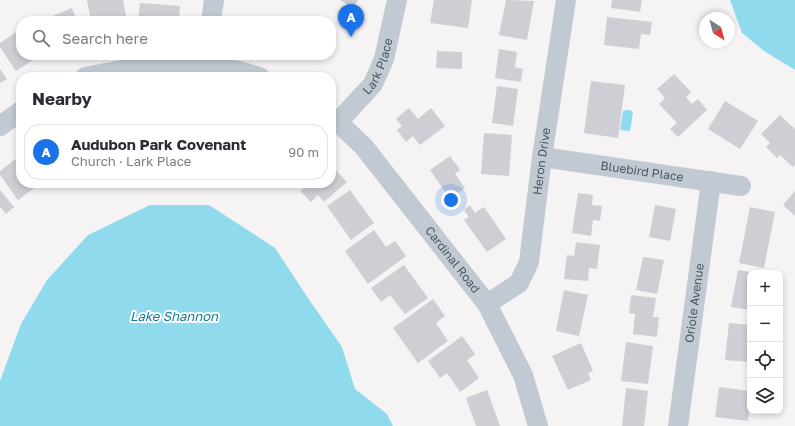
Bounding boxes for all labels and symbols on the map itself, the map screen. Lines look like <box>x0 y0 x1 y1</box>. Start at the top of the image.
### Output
pin: A <box>338 4 364 37</box>
north arrow <box>699 12 735 48</box>
street label: Lark Place <box>359 37 395 97</box>
street label: Heron Drive <box>529 126 553 196</box>
street label: Bluebird Place <box>600 158 685 185</box>
your location <box>441 190 461 210</box>
street label: Cardinal Road <box>422 223 484 296</box>
street label: Oriole Avenue <box>681 262 707 344</box>
water label: Lake Shannon <box>130 308 219 324</box>

